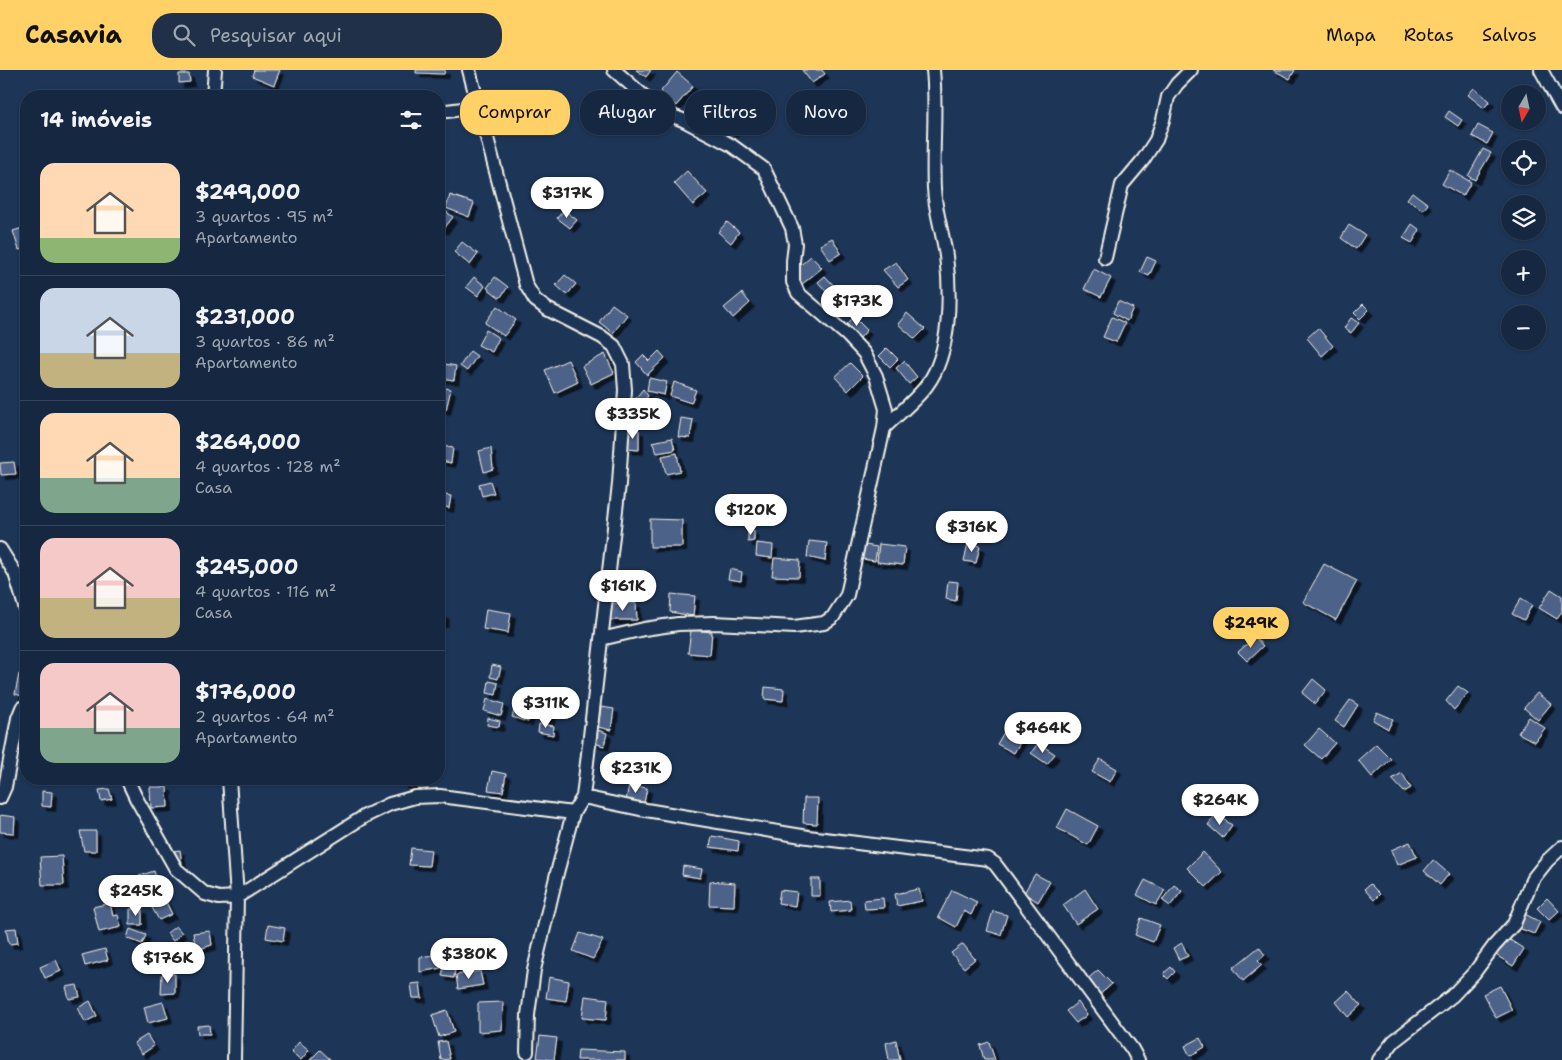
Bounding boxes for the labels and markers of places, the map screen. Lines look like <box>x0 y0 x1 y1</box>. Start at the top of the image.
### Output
pin: $317K <box>532 176 602 219</box>
pin: $173K <box>822 284 892 327</box>
pin: $335K <box>598 398 668 440</box>
pin: $120K <box>716 494 786 536</box>
pin: $316K <box>937 510 1007 553</box>
pin: $161K <box>588 570 658 612</box>
pin: $249K <box>1216 606 1286 649</box>
pin: $311K <box>511 686 581 729</box>
pin: $464K <box>1008 712 1078 754</box>
pin: $231K <box>601 752 671 794</box>
pin: $264K <box>1185 784 1255 826</box>
pin: $245K <box>101 874 171 917</box>
pin: $380K <box>434 938 504 980</box>
pin: $176K <box>133 942 203 984</box>

